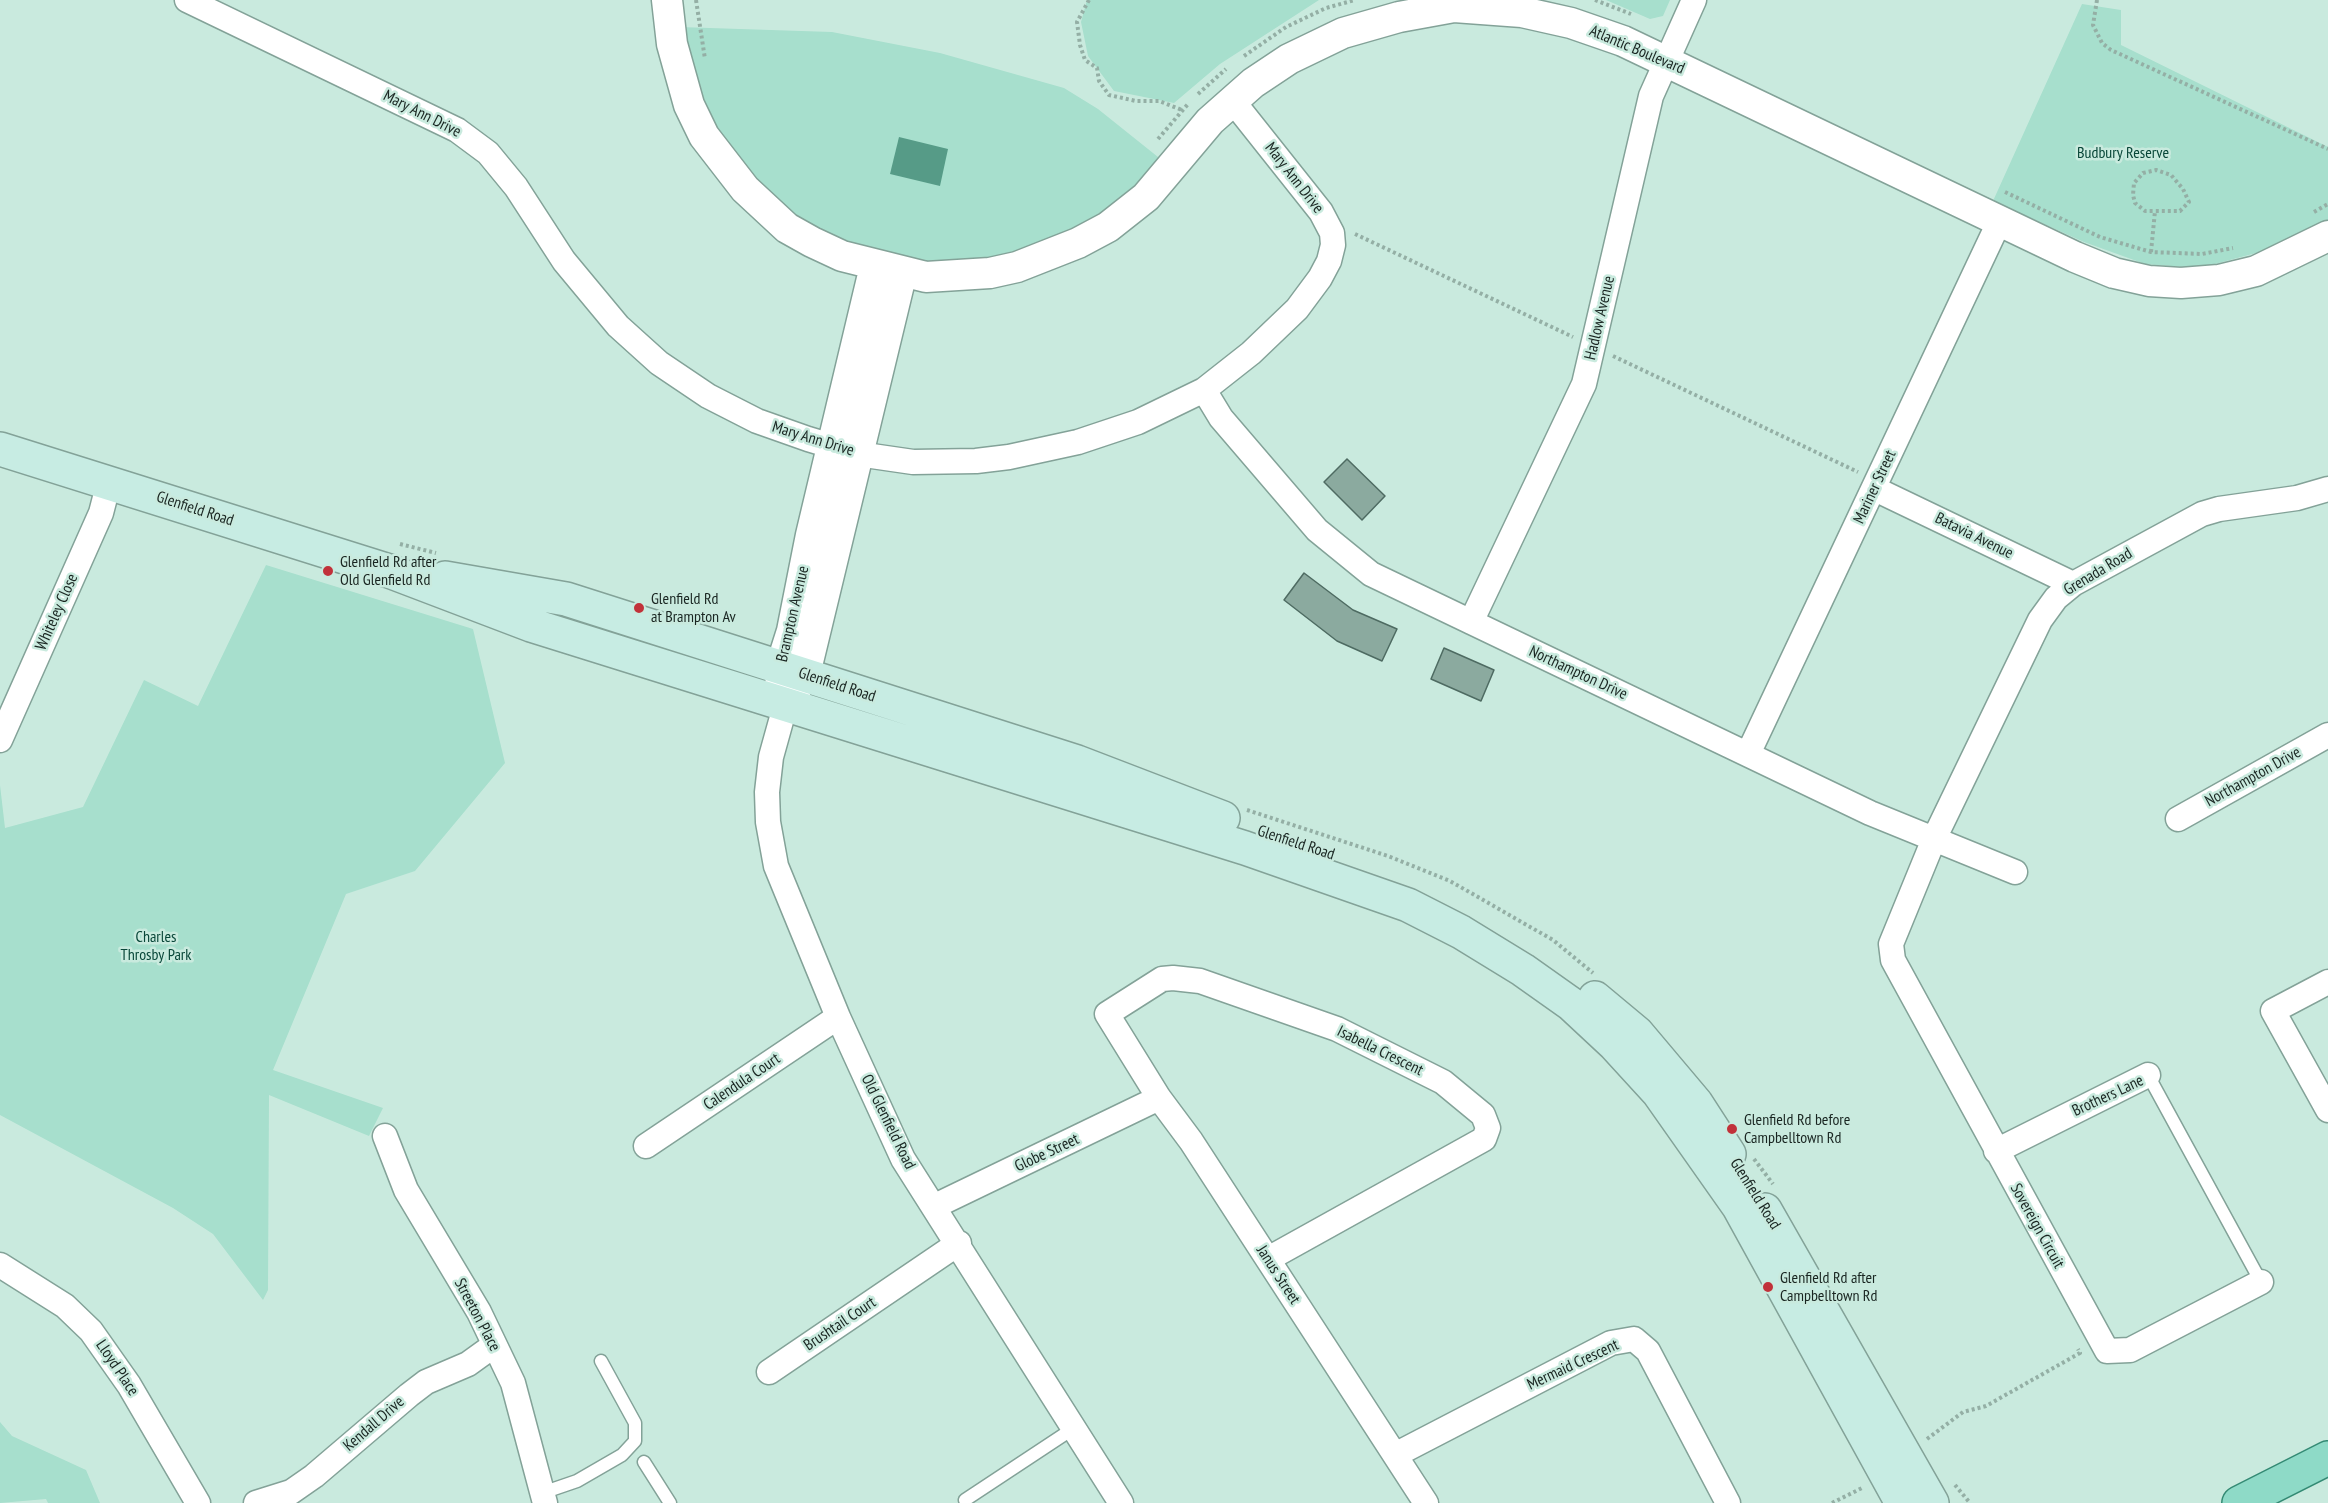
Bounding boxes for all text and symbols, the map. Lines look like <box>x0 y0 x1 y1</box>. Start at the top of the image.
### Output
street label: Atlantic Boulevard <box>1587 21 1687 79</box>
street label: Mary Ann Drive <box>380 86 464 142</box>
street label: Mary Ann Drive <box>1260 139 1328 217</box>
park label: Budbury Reserve <box>2077 143 2169 163</box>
street label: Hadlow Avenue <box>1581 274 1619 362</box>
street label: Mary Ann Drive <box>770 417 856 461</box>
street label: Mariner Street <box>1850 447 1900 527</box>
street label: Glenfield Road <box>154 487 236 531</box>
street label: Batavia Avenue <box>1932 509 2016 563</box>
street label: Grenada Road <box>2060 544 2136 600</box>
place label: Glenfield Rd after Old Glenfield Rd <box>340 552 436 590</box>
marker: Glenfield Rd after Old Glenfield Rd <box>321 564 335 578</box>
street label: Brampton Avenue <box>773 564 813 664</box>
street label: Whiteley Close <box>32 571 82 653</box>
place label: Glenfield Rd at Brampton Av <box>651 589 736 627</box>
marker: Glenfield Rd at Brampton Av <box>632 601 646 615</box>
street label: Northampton Drive <box>1526 642 1630 704</box>
street label: Glenfield Road <box>796 663 878 707</box>
street label: Northampton Drive <box>2202 743 2304 811</box>
street label: Glenfield Road <box>1255 821 1337 865</box>
park label: Charles Throsby Park <box>121 927 191 965</box>
street label: Isabella Crescent <box>1334 1022 1426 1080</box>
street label: Calendula Court <box>700 1049 784 1115</box>
street label: Brothers Lane <box>2069 1071 2147 1121</box>
street label: Old Glenfield Road <box>857 1072 919 1172</box>
place label: Glenfield Rd before Campbelltown Rd <box>1744 1110 1850 1148</box>
marker: Glenfield Rd before Campbelltown Rd <box>1725 1122 1739 1136</box>
street label: Globe Street <box>1012 1130 1082 1176</box>
street label: Glenfield Road <box>1726 1155 1784 1233</box>
street label: Sovereign Circuit <box>2006 1180 2068 1272</box>
street label: Janus Street <box>1252 1242 1304 1308</box>
place label: Glenfield Rd after Campbelltown Rd <box>1780 1268 1877 1306</box>
street label: Streeton Place <box>450 1275 504 1355</box>
marker: Glenfield Rd after Campbelltown Rd <box>1761 1280 1775 1294</box>
street label: Brushtail Court <box>800 1293 880 1355</box>
street label: Mermaid Crescent <box>1524 1335 1622 1395</box>
street label: Lloyd Place <box>91 1337 143 1399</box>
street label: Kendall Drive <box>340 1392 408 1456</box>

